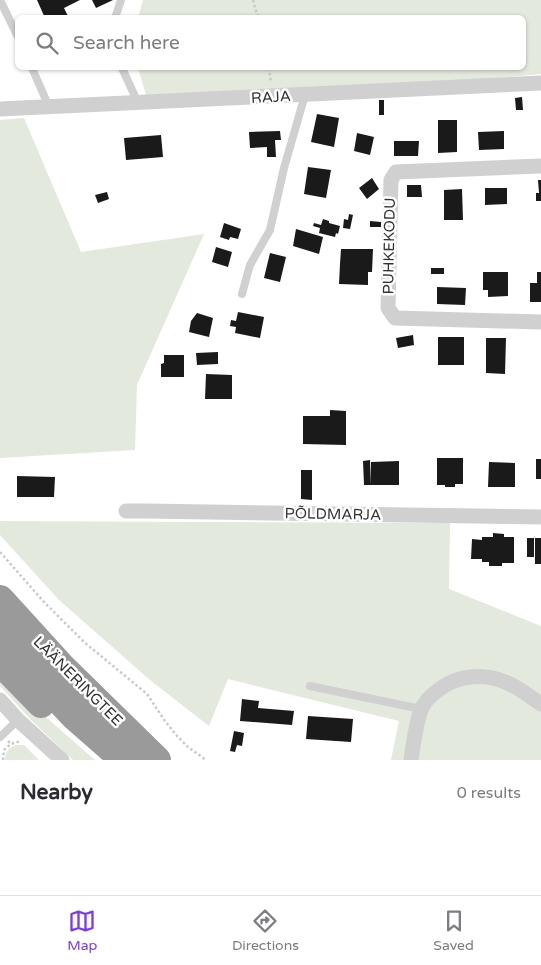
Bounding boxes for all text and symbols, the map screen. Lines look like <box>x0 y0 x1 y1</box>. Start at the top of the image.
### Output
search box <box>15 15 526 70</box>
icon: search <box>33 29 61 57</box>
text: Search here <box>73 32 180 54</box>
street label: RAJA <box>251 87 291 107</box>
street label: PUHKEKODU <box>379 197 399 295</box>
street label: PÕLDMARJA <box>284 504 382 524</box>
street label: LÄÄNERINGTEE <box>30 633 126 729</box>
text: Nearby <box>20 780 93 805</box>
text: 0 results <box>457 783 521 803</box>
tab: Map <box>67 907 97 954</box>
tab: Directions <box>232 907 299 954</box>
tab: Saved <box>433 907 474 954</box>

